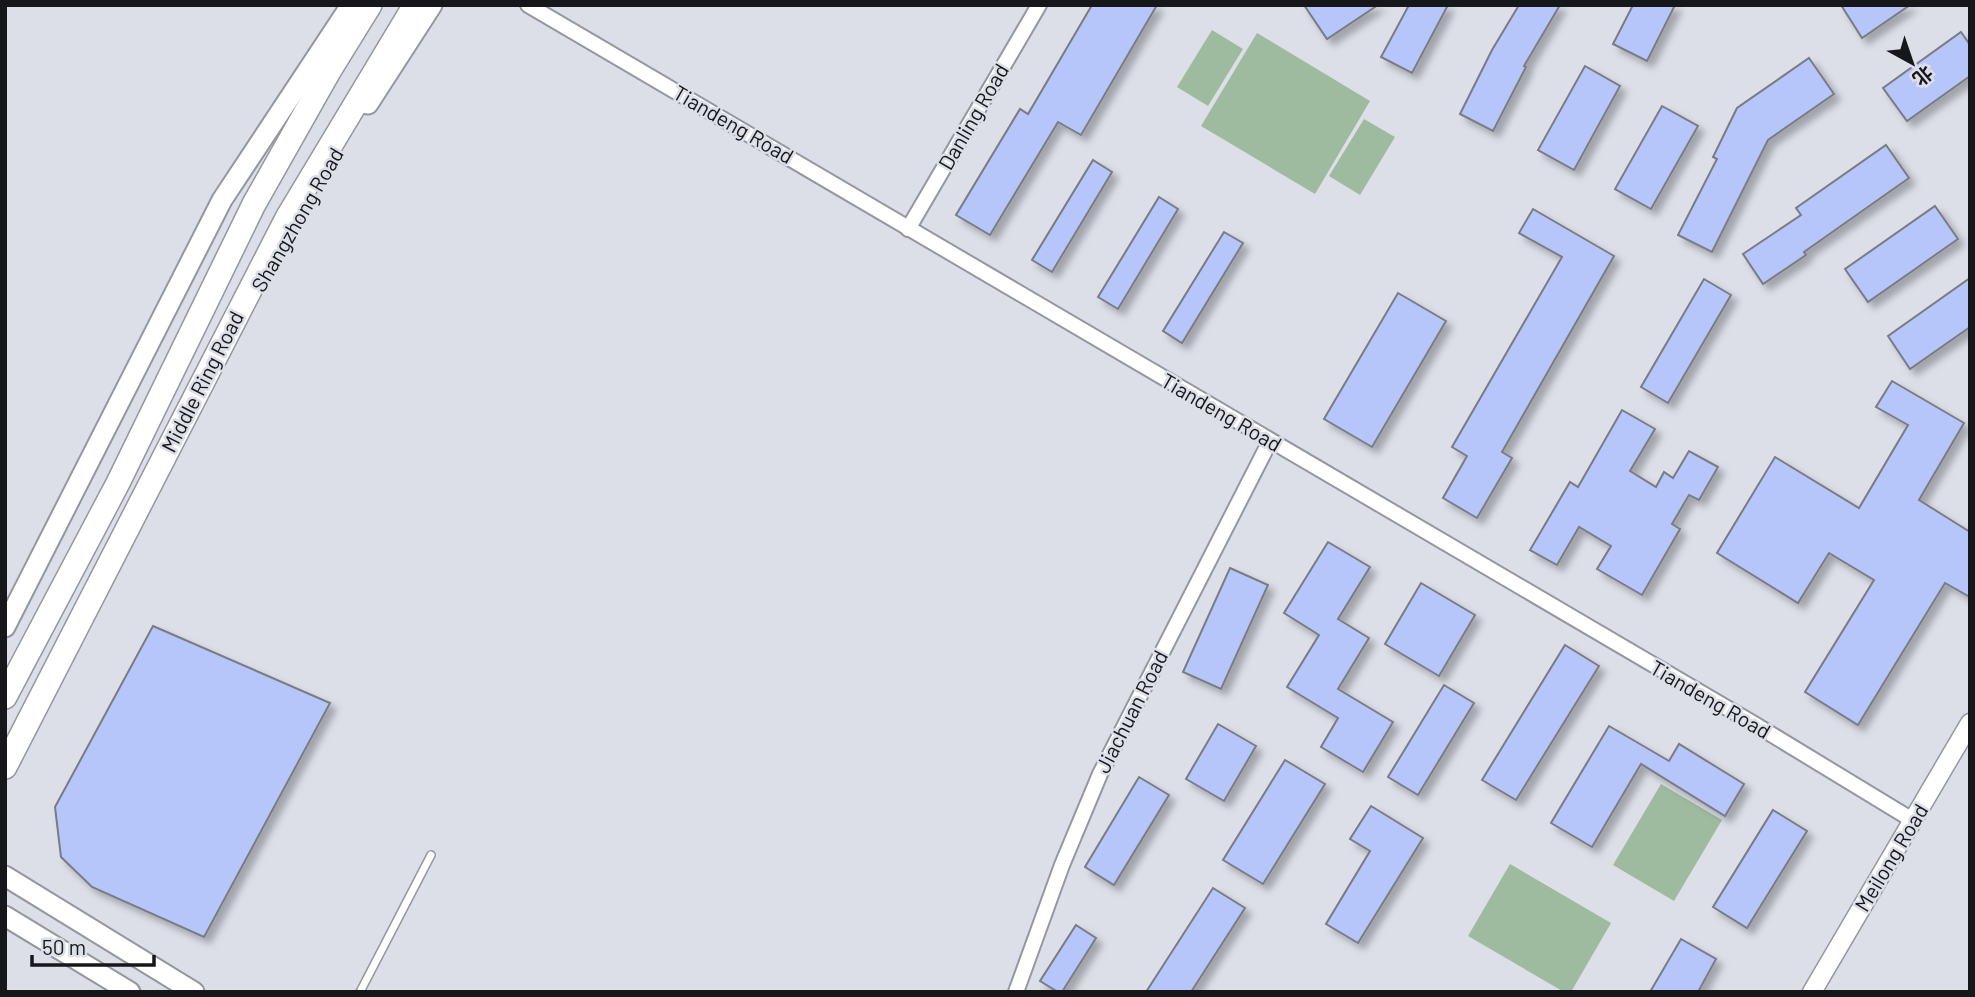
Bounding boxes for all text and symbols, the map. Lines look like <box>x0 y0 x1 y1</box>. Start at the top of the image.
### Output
north arrow <box>1877 28 1947 98</box>
street label: Danling Road <box>932 59 1013 174</box>
text: 北 <box>1909 61 1938 91</box>
street label: Tiandeng Road <box>669 79 798 168</box>
street label: Shangzhong Road <box>245 143 348 296</box>
street label: Middle Ring Road <box>155 307 248 456</box>
street label: Tiandeng Road <box>1157 367 1286 456</box>
street label: Jiachuan Road <box>1089 646 1172 777</box>
street label: Tiandeng Road <box>1646 654 1775 743</box>
street label: Meilong Road <box>1849 799 1933 916</box>
scale bar <box>32 923 154 967</box>
text: 50 m <box>42 934 86 959</box>

